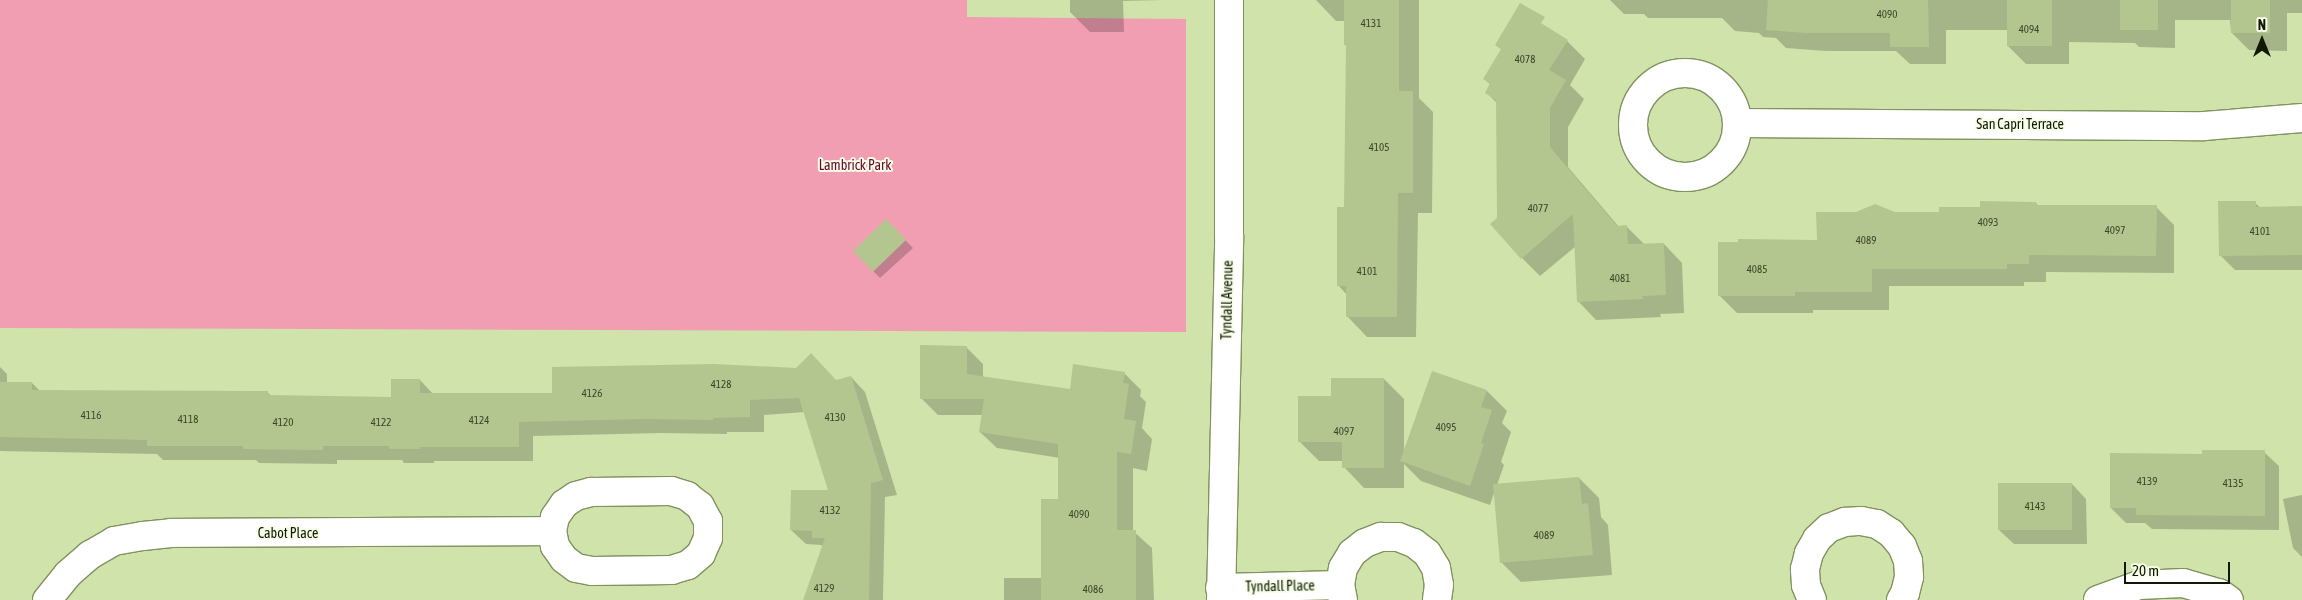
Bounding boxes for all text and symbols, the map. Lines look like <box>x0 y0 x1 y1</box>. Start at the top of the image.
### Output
house number: 4090 <box>1877 7 1897 21</box>
north arrow <box>2237 15 2287 65</box>
house number: 4131 <box>1361 16 1381 30</box>
text: N <box>2258 17 2266 33</box>
house number: 4094 <box>2019 22 2039 36</box>
house number: 4078 <box>1515 52 1535 66</box>
street label: San Capri Terrace <box>1976 116 2064 132</box>
house number: 4105 <box>1369 140 1389 154</box>
park label: Lambrick Park <box>819 157 891 173</box>
house number: 4077 <box>1528 201 1548 215</box>
house number: 4093 <box>1978 215 1998 229</box>
house number: 4097 <box>2105 223 2125 237</box>
house number: 4101 <box>2250 224 2270 238</box>
house number: 4089 <box>1856 233 1876 247</box>
street label: Tyndall Avenue <box>1218 260 1236 340</box>
house number: 4085 <box>1747 262 1767 276</box>
house number: 4101 <box>1357 264 1377 278</box>
house number: 4081 <box>1610 271 1630 285</box>
house number: 4128 <box>711 377 731 391</box>
house number: 4126 <box>582 386 602 400</box>
house number: 4116 <box>81 408 101 422</box>
house number: 4130 <box>825 410 845 424</box>
house number: 4118 <box>178 412 198 426</box>
house number: 4124 <box>469 413 489 427</box>
house number: 4120 <box>273 415 293 429</box>
house number: 4122 <box>371 415 391 429</box>
house number: 4095 <box>1436 420 1456 434</box>
house number: 4097 <box>1334 424 1354 438</box>
house number: 4139 <box>2137 474 2157 488</box>
house number: 4135 <box>2223 476 2243 490</box>
house number: 4143 <box>2025 499 2045 513</box>
house number: 4132 <box>820 503 840 517</box>
house number: 4090 <box>1069 507 1089 521</box>
street label: Cabot Place <box>258 525 318 541</box>
house number: 4089 <box>1534 528 1554 542</box>
scale bar <box>2127 552 2233 584</box>
text: 20 m <box>2132 562 2159 579</box>
street label: Tyndall Place <box>1245 577 1315 595</box>
house number: 4129 <box>814 581 834 595</box>
house number: 4086 <box>1083 582 1103 596</box>

